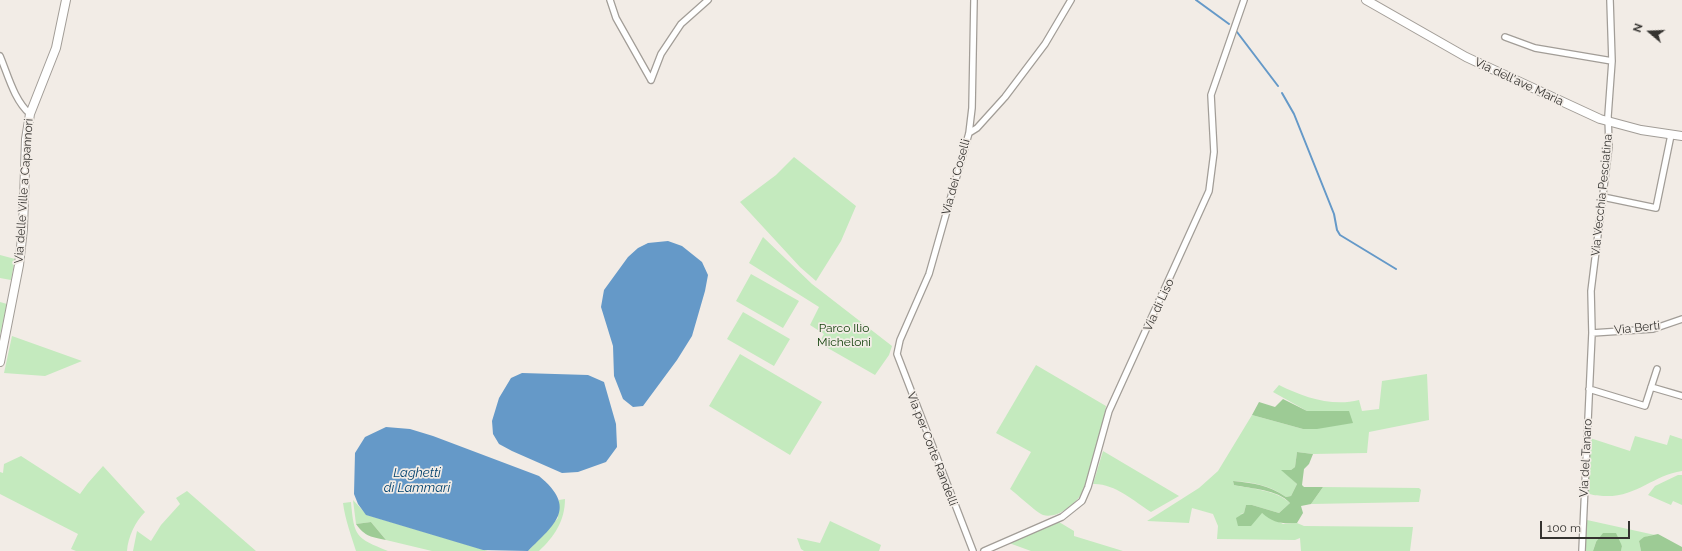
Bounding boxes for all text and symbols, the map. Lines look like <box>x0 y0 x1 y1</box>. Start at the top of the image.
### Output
north arrow <box>1630 12 1670 52</box>
text: N <box>1631 22 1646 34</box>
street label: Via dell'ave Maria <box>1472 55 1566 109</box>
street label: Via delle Ville a Capannori <box>12 118 36 264</box>
street label: Via Vecchia Pesciatina <box>1588 133 1616 257</box>
street label: Via dei Coselli <box>939 138 973 216</box>
street label: Via di Liso <box>1141 277 1177 333</box>
street label: Via Berti <box>1613 318 1661 338</box>
park label: Parco Ilio Micheloni <box>817 321 871 349</box>
street label: Via per Corte Randelli <box>904 390 960 508</box>
street label: Via del Tanaro <box>1577 418 1595 498</box>
water label: Laghetti di Lammari <box>384 465 450 496</box>
scale bar <box>1542 513 1632 539</box>
text: 100 m <box>1547 521 1581 535</box>

